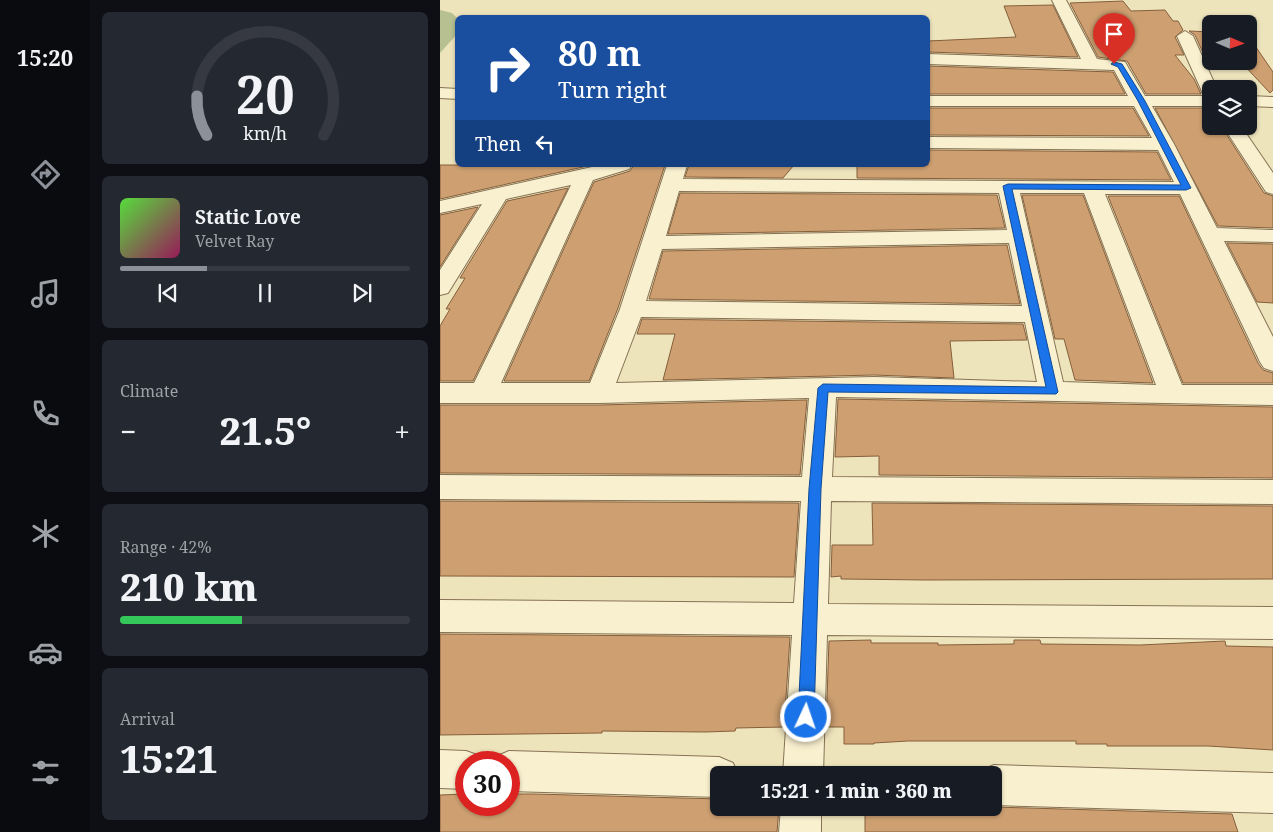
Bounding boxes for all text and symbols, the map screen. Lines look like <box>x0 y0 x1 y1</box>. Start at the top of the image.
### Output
pin <box>1093 13 1135 64</box>
north arrow <box>1202 15 1258 70</box>
map controls <box>1202 15 1257 135</box>
icon: arrive <box>1100 20 1128 48</box>
text: 80 m <box>558 29 641 76</box>
icon: right <box>475 35 540 100</box>
text: 15:20 <box>17 42 73 72</box>
text: 20 <box>236 58 294 129</box>
text: Turn right <box>558 74 667 104</box>
button: layers <box>1202 80 1257 135</box>
text: km/h <box>243 121 287 145</box>
icon: left <box>531 130 559 158</box>
text: Then <box>475 131 521 157</box>
icon: directions <box>28 157 63 192</box>
text: Static Love <box>195 204 301 230</box>
text: Velvet Ray <box>195 230 274 252</box>
icon: music <box>28 276 63 311</box>
icon: previous <box>154 279 182 307</box>
icon: pause <box>251 279 279 307</box>
icon: next <box>348 279 376 307</box>
text: Climate <box>120 380 178 402</box>
icon: phone <box>28 396 63 431</box>
text: 21.5° <box>219 404 311 456</box>
text: − <box>120 412 136 450</box>
text: + <box>394 412 410 450</box>
icon: climate <box>28 516 63 551</box>
text: Range · 42% <box>120 536 212 558</box>
text: 210 km <box>120 560 258 612</box>
icon: car <box>28 635 63 670</box>
position arrow <box>779 690 831 742</box>
text: Arrival <box>120 708 175 730</box>
text: 15:21 <box>120 732 218 784</box>
speed limit sign: 30 <box>455 751 520 816</box>
icon: filters <box>28 755 63 790</box>
text: 15:21 · 1 min · 360 m <box>760 778 952 804</box>

